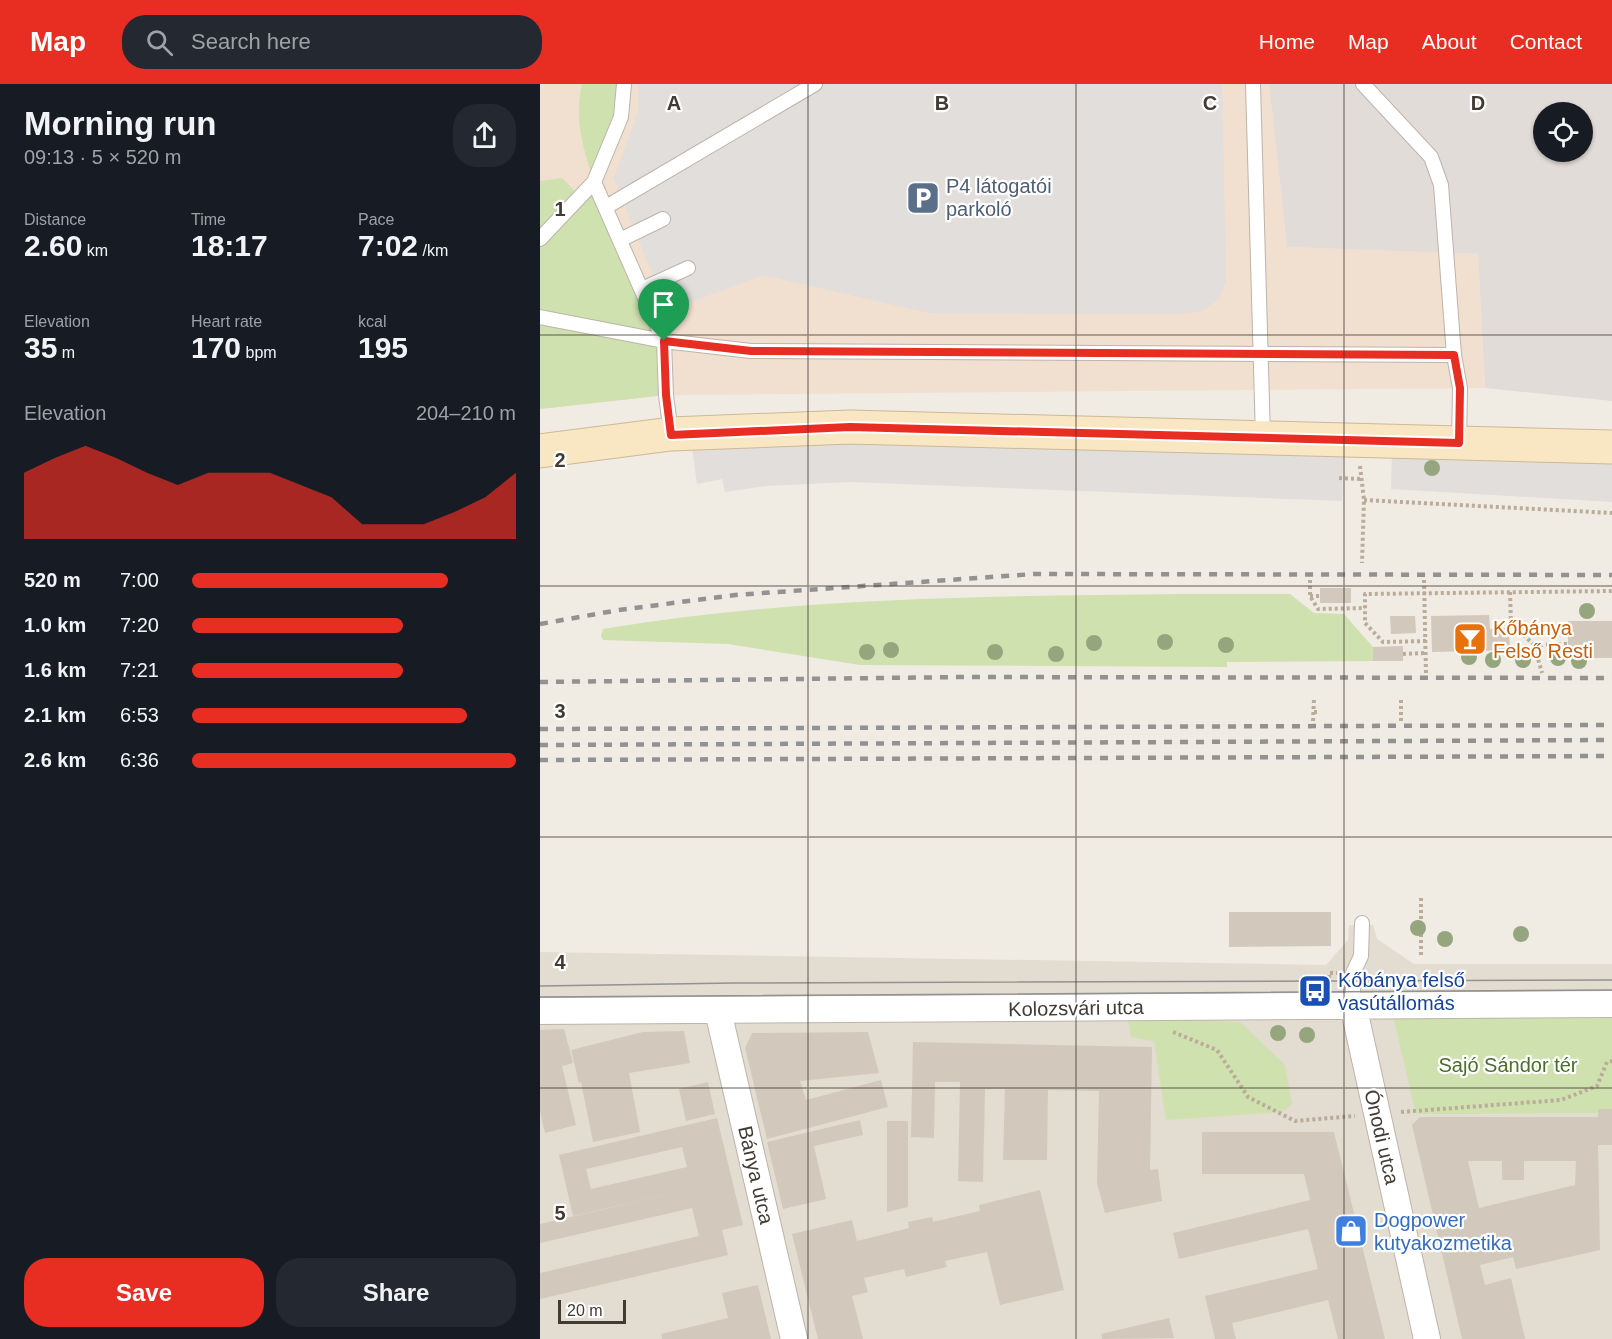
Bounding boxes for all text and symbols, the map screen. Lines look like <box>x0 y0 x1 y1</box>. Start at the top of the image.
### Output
search box <box>122 15 542 69</box>
text: Map <box>30 26 86 57</box>
icon: search <box>143 26 176 59</box>
text: Search here <box>191 29 311 54</box>
text: Home <box>1259 30 1315 53</box>
text: Map <box>1348 30 1389 53</box>
text: About <box>1422 30 1477 53</box>
text: Contact <box>1510 30 1582 53</box>
text: A <box>667 92 681 114</box>
text: B <box>935 92 949 114</box>
text: C <box>1203 92 1217 114</box>
text: D <box>1471 92 1485 114</box>
map controls <box>1533 102 1593 162</box>
button: locate <box>1533 102 1593 162</box>
button: share <box>453 104 516 167</box>
text: Morning run <box>24 105 216 142</box>
text: 09:13 · 5 × 520 m <box>24 146 181 168</box>
place label: P4 látogatói parkoló <box>946 175 1052 220</box>
parking icon: P4 látogatói parkoló <box>905 180 941 216</box>
text: 1 <box>554 198 566 220</box>
text: Distance <box>24 211 86 228</box>
text: Time <box>191 211 226 228</box>
text: Pace <box>358 211 394 228</box>
text: 2.60 <box>24 229 82 262</box>
text: 18:17 <box>191 229 268 262</box>
text: 7:02 <box>358 229 418 262</box>
text: km <box>82 242 108 259</box>
text: /km <box>418 242 448 259</box>
pin <box>638 279 689 341</box>
icon: arrive <box>647 288 680 321</box>
text: Elevation <box>24 313 90 330</box>
text: Heart rate <box>191 313 262 330</box>
text: kcal <box>358 313 386 330</box>
text: 35 <box>24 331 57 364</box>
text: 170 <box>191 331 241 364</box>
text: 195 <box>358 331 408 364</box>
text: m <box>57 344 75 361</box>
text: bpm <box>241 344 277 361</box>
text: Elevation <box>24 402 106 424</box>
text: 204–210 m <box>416 402 516 424</box>
text: 2 <box>554 449 566 471</box>
text: 520 m <box>24 569 81 591</box>
text: 7:00 <box>120 569 159 591</box>
text: 1.0 km <box>24 614 86 636</box>
text: 7:20 <box>120 614 159 636</box>
place label: Kőbánya Felső Resti <box>1493 617 1593 662</box>
bar icon: Kőbánya Felső Resti <box>1452 621 1488 657</box>
text: 1.6 km <box>24 659 86 681</box>
text: 7:21 <box>120 659 159 681</box>
text: 3 <box>554 700 566 722</box>
text: 2.1 km <box>24 704 86 726</box>
text: 6:53 <box>120 704 159 726</box>
text: 2.6 km <box>24 749 86 771</box>
text: 6:36 <box>120 749 159 771</box>
text: 4 <box>554 951 566 973</box>
place label: Kőbánya felső vasútállomás <box>1338 969 1465 1014</box>
bus stop icon: Kőbánya felső vasútállomás <box>1297 973 1333 1009</box>
street label: Kolozsvári utca <box>1008 996 1145 1020</box>
park label: Sajó Sándor tér <box>1439 1054 1578 1076</box>
street label: Ónodi utca <box>1360 1087 1404 1187</box>
street label: Bánya utca <box>734 1124 778 1227</box>
text: 5 <box>554 1202 566 1224</box>
place label: Dogpower kutyakozmetika <box>1374 1209 1513 1254</box>
shop icon: Dogpower kutyakozmetika <box>1333 1213 1369 1249</box>
button: Save <box>24 1258 264 1327</box>
button: Share <box>276 1258 516 1327</box>
scale bar <box>558 1297 626 1324</box>
text: 20 m <box>567 1302 603 1319</box>

